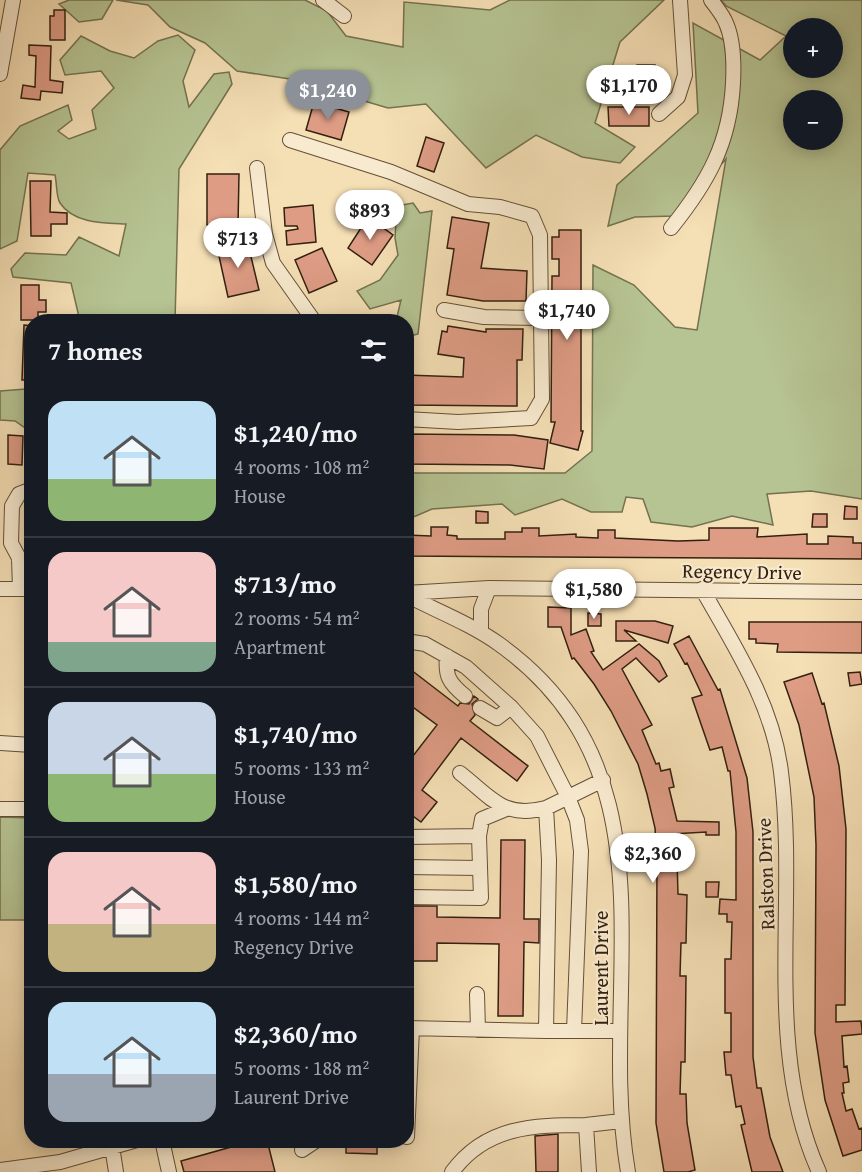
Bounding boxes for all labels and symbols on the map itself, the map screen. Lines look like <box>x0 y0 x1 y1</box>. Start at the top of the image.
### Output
pin: $1,170 <box>580 65 678 116</box>
pin: $1,240 <box>279 70 377 121</box>
pin: $893 <box>334 190 406 241</box>
pin: $713 <box>202 218 274 269</box>
pin: $1,740 <box>518 290 616 341</box>
street label: Regency Drive <box>682 555 802 587</box>
pin: $1,580 <box>545 569 643 620</box>
street label: Ralston Drive <box>749 817 781 931</box>
pin: $2,360 <box>604 833 702 884</box>
street label: Laurent Drive <box>586 911 615 1025</box>

